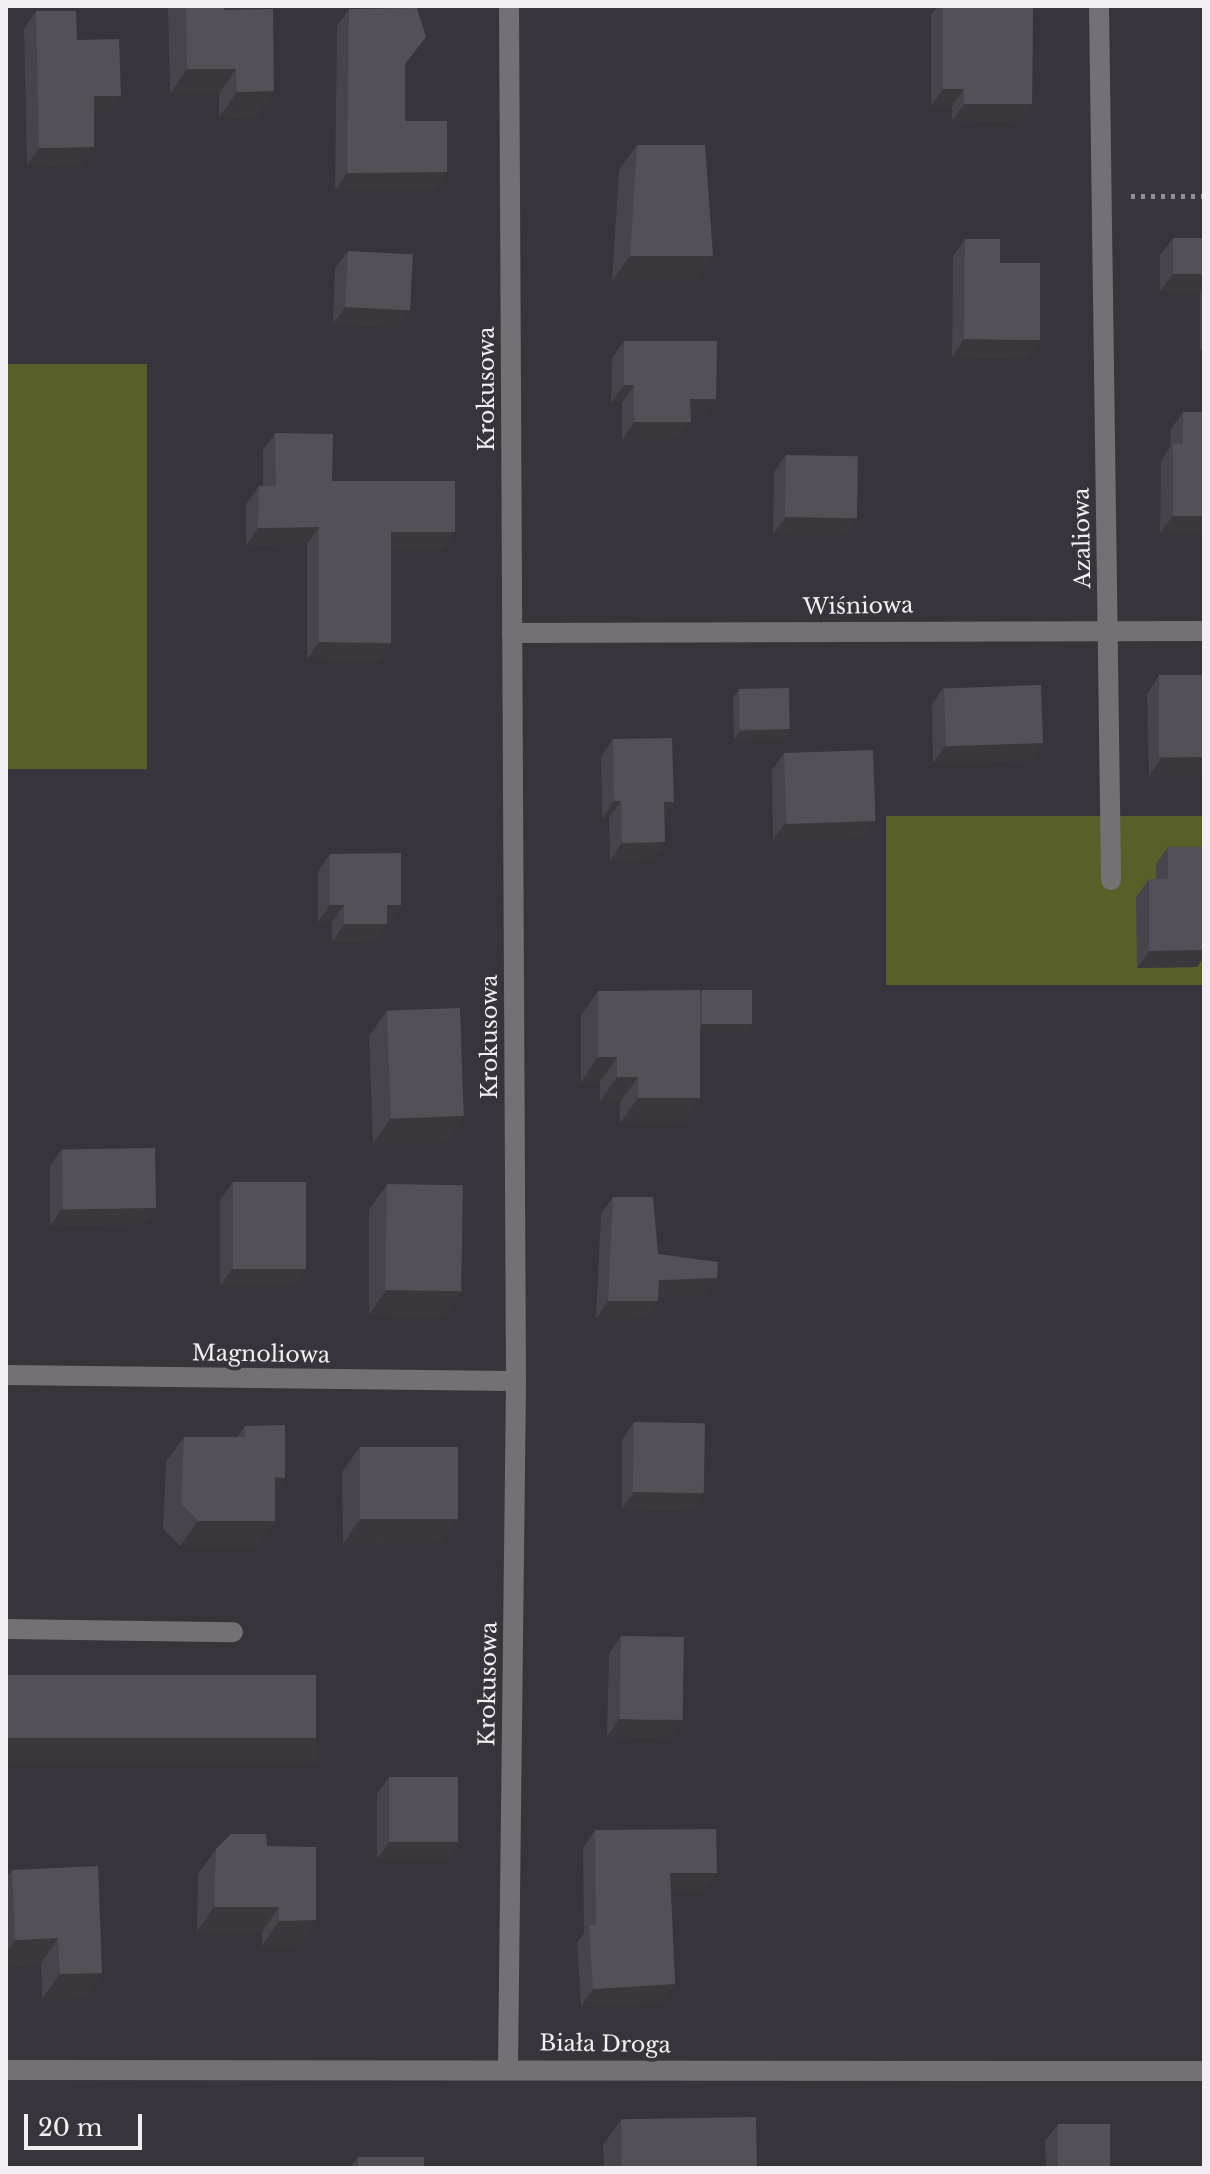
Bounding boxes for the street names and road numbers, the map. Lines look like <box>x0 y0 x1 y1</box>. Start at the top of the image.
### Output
street label: Krokusowa <box>474 327 500 451</box>
street label: Azaliowa <box>1068 487 1096 589</box>
street label: Wiśniowa <box>803 592 913 620</box>
street label: Krokusowa <box>477 975 503 1099</box>
street label: Magnoliowa <box>192 1340 330 1368</box>
street label: Krokusowa <box>474 1621 502 1747</box>
street label: Biała Droga <box>539 2030 671 2058</box>

